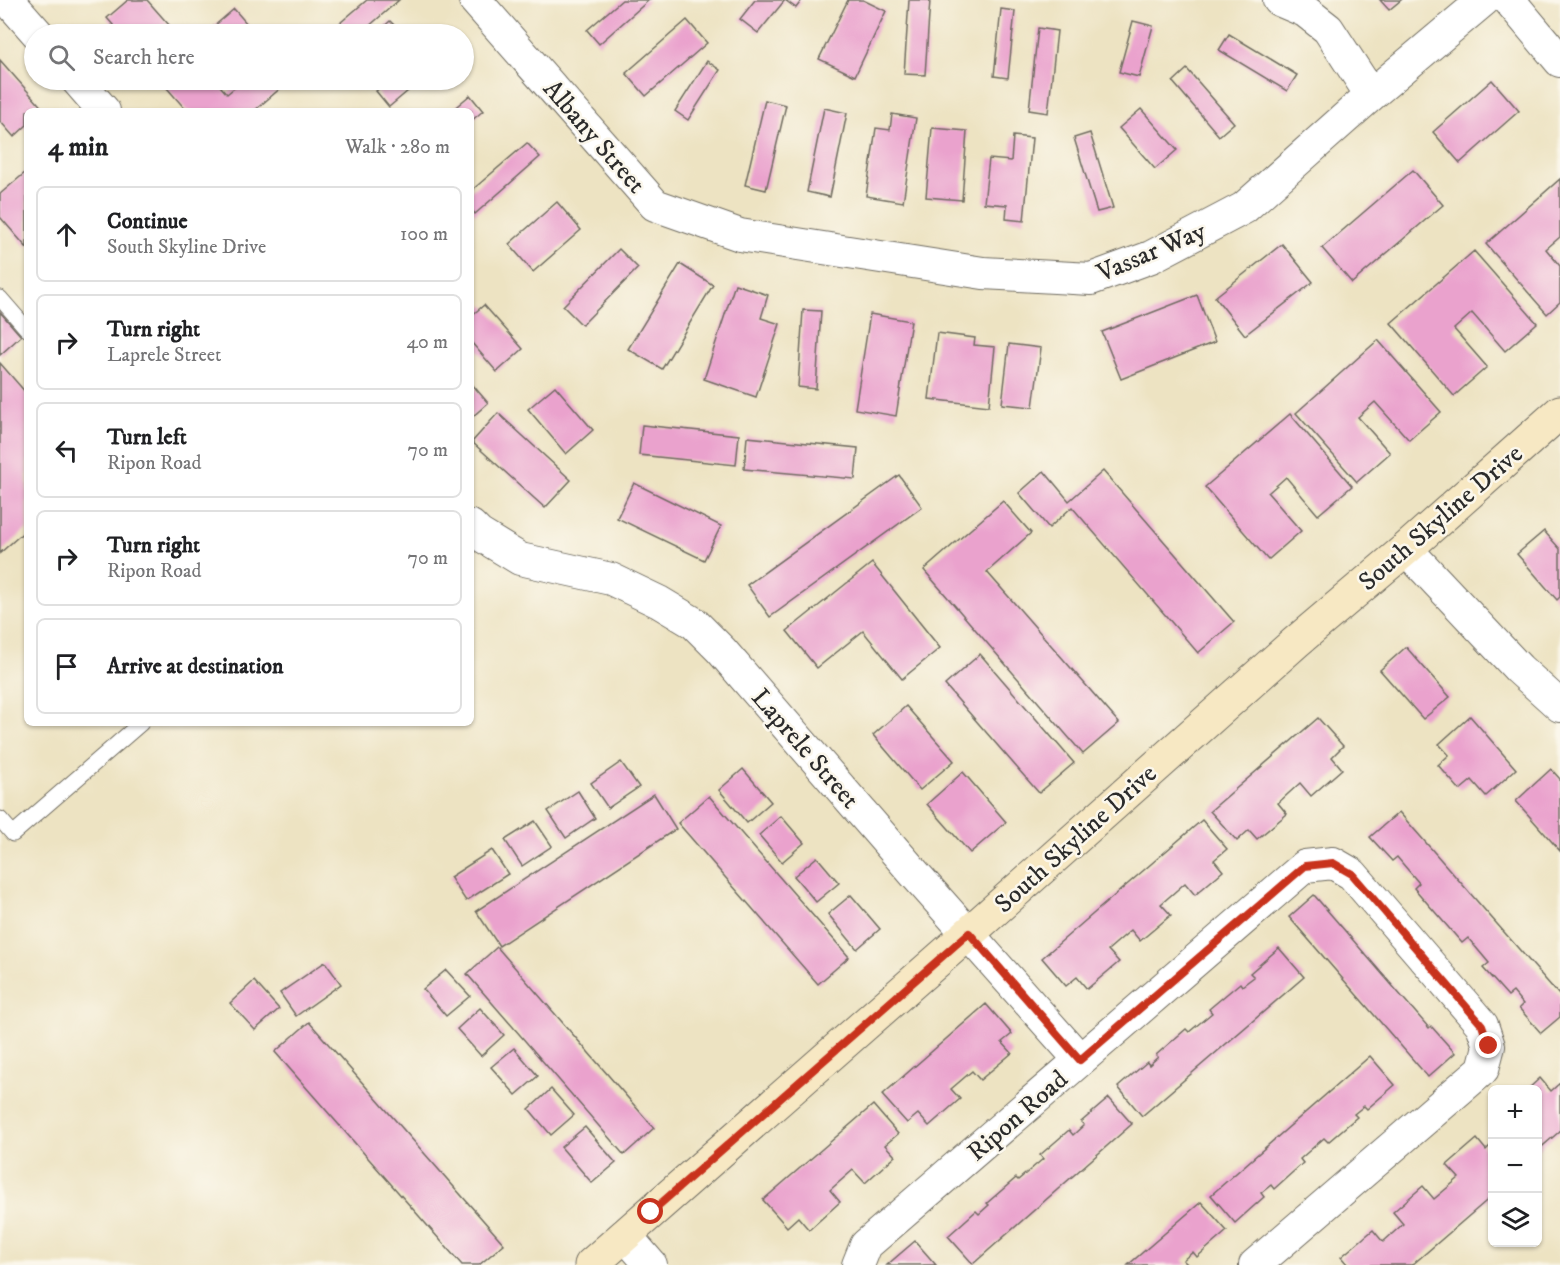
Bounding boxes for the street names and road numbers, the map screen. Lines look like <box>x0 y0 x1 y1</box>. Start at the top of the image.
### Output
street label: Albany Street <box>535 73 652 201</box>
street label: Vassar Way <box>1091 214 1212 290</box>
street label: South Skyline Drive <box>1352 438 1530 598</box>
street label: Laprele Street <box>744 682 866 816</box>
street label: South Skyline Drive <box>988 758 1164 921</box>
street label: Ripon Road <box>961 1063 1075 1169</box>

